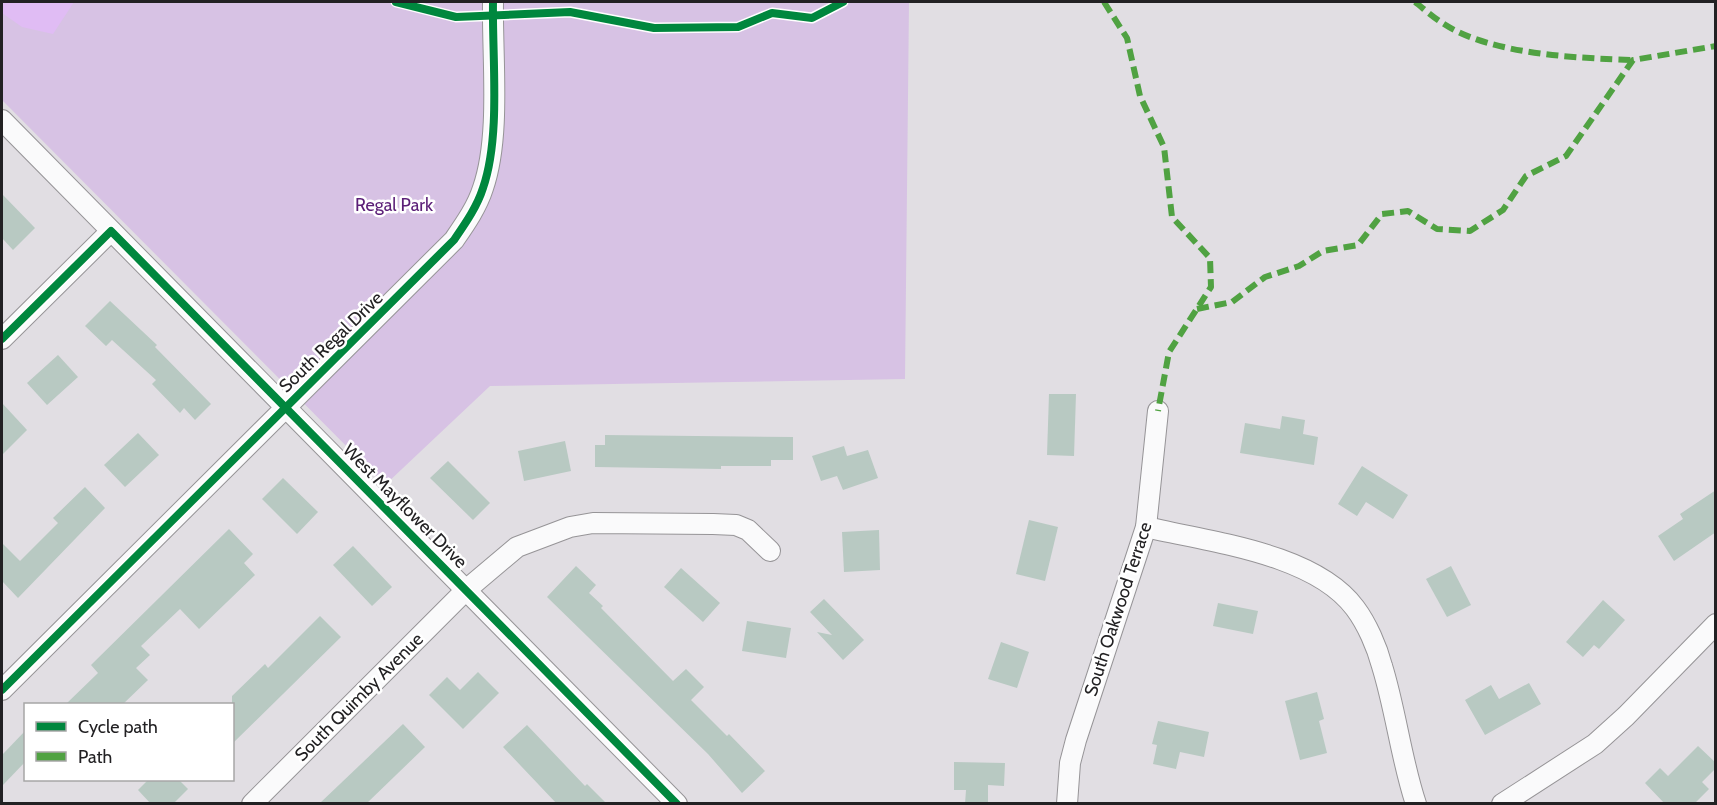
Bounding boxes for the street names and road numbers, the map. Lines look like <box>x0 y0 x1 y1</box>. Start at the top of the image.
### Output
street label: South Regal Drive <box>275 287 387 397</box>
street label: West Mayflower Drive <box>338 439 472 573</box>
street label: South Oakwood Terrace <box>1079 519 1157 699</box>
street label: South Quimby Avenue <box>290 628 428 766</box>

